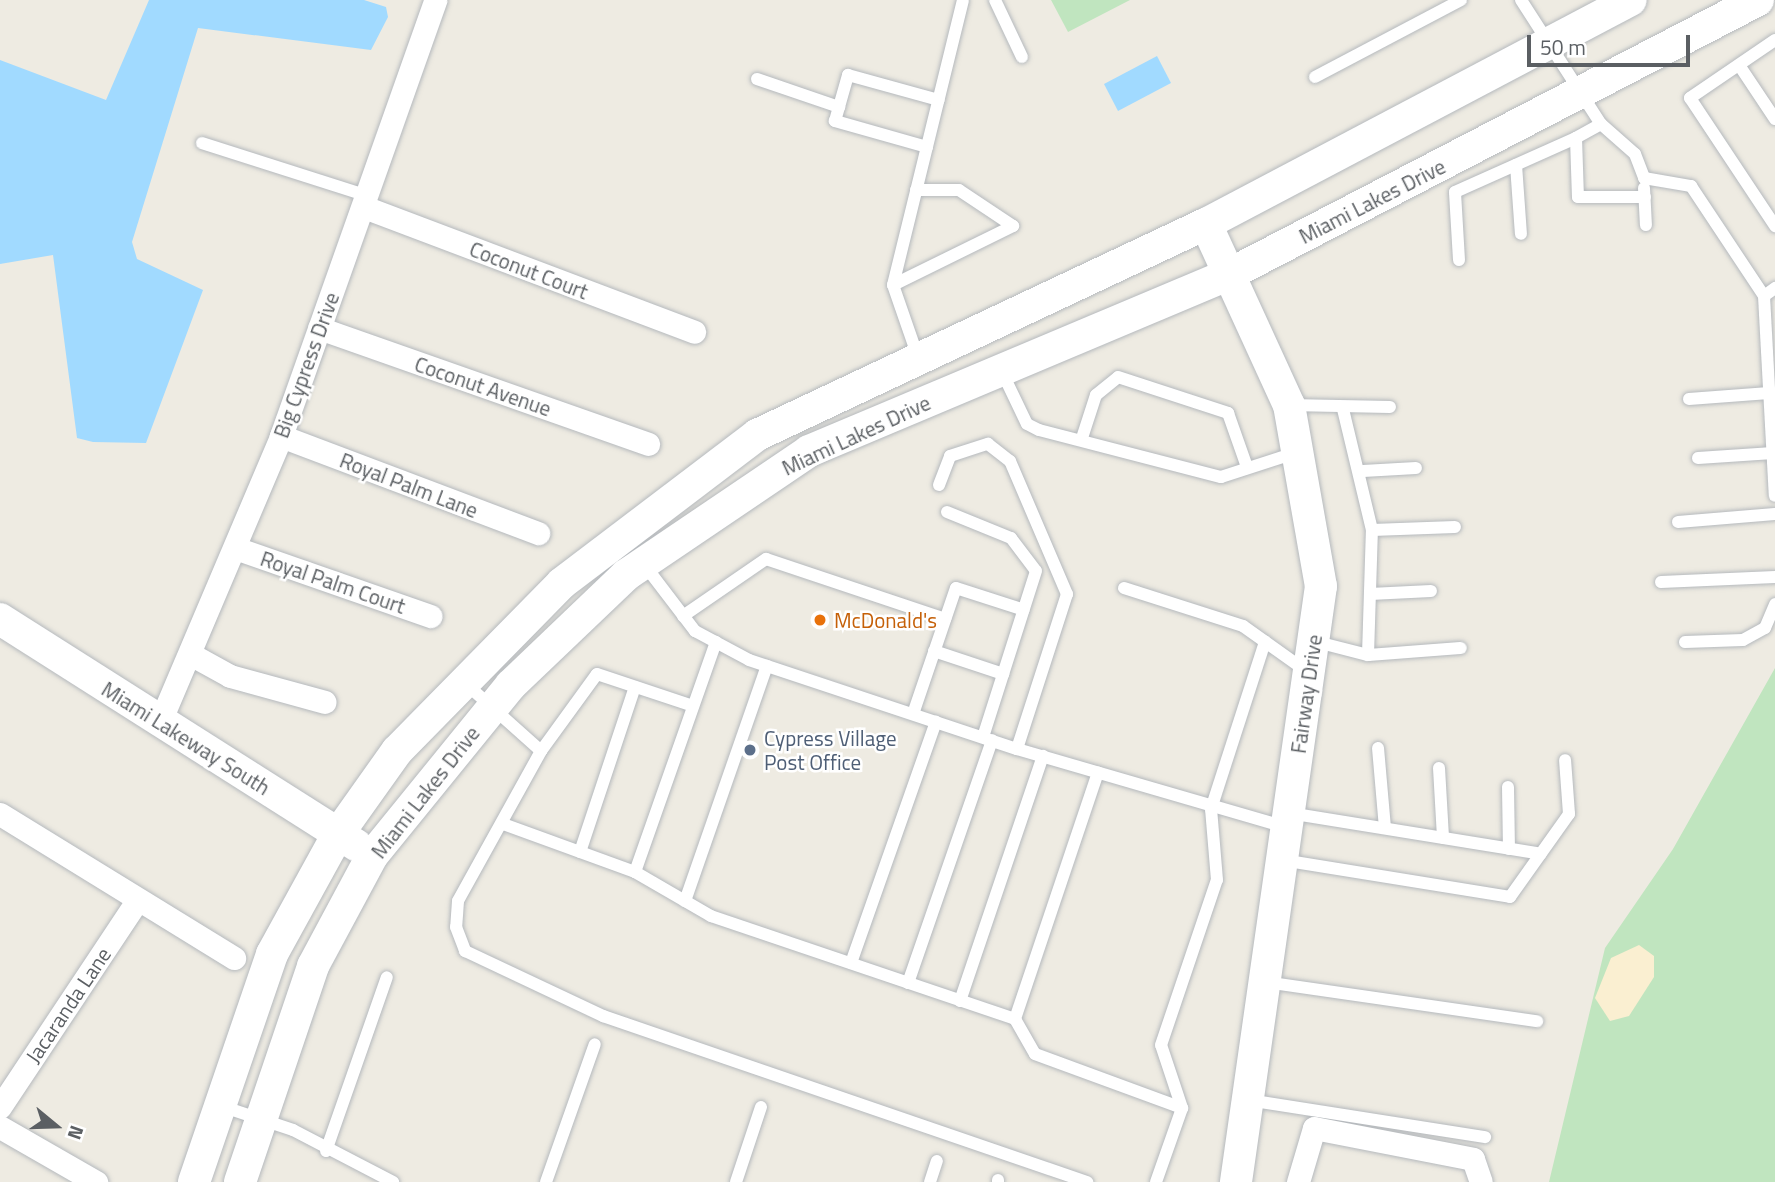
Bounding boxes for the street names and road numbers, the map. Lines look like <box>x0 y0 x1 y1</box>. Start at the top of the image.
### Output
street label: Miami Lakes Drive <box>1295 153 1449 249</box>
street label: Coconut Court <box>466 236 592 304</box>
street label: Big Cypress Drive <box>268 289 344 441</box>
street label: Coconut Avenue <box>412 351 554 421</box>
street label: Miami Lakes Drive <box>778 390 934 480</box>
street label: Royal Palm Lane <box>336 447 482 523</box>
street label: Royal Palm Court <box>257 545 409 619</box>
street label: Fairway Drive <box>1285 633 1327 755</box>
street label: Miami Lakeway South <box>97 676 275 800</box>
street label: Miami Lakes Drive <box>366 721 484 863</box>
street label: Jacaranda Lane <box>20 942 116 1068</box>

